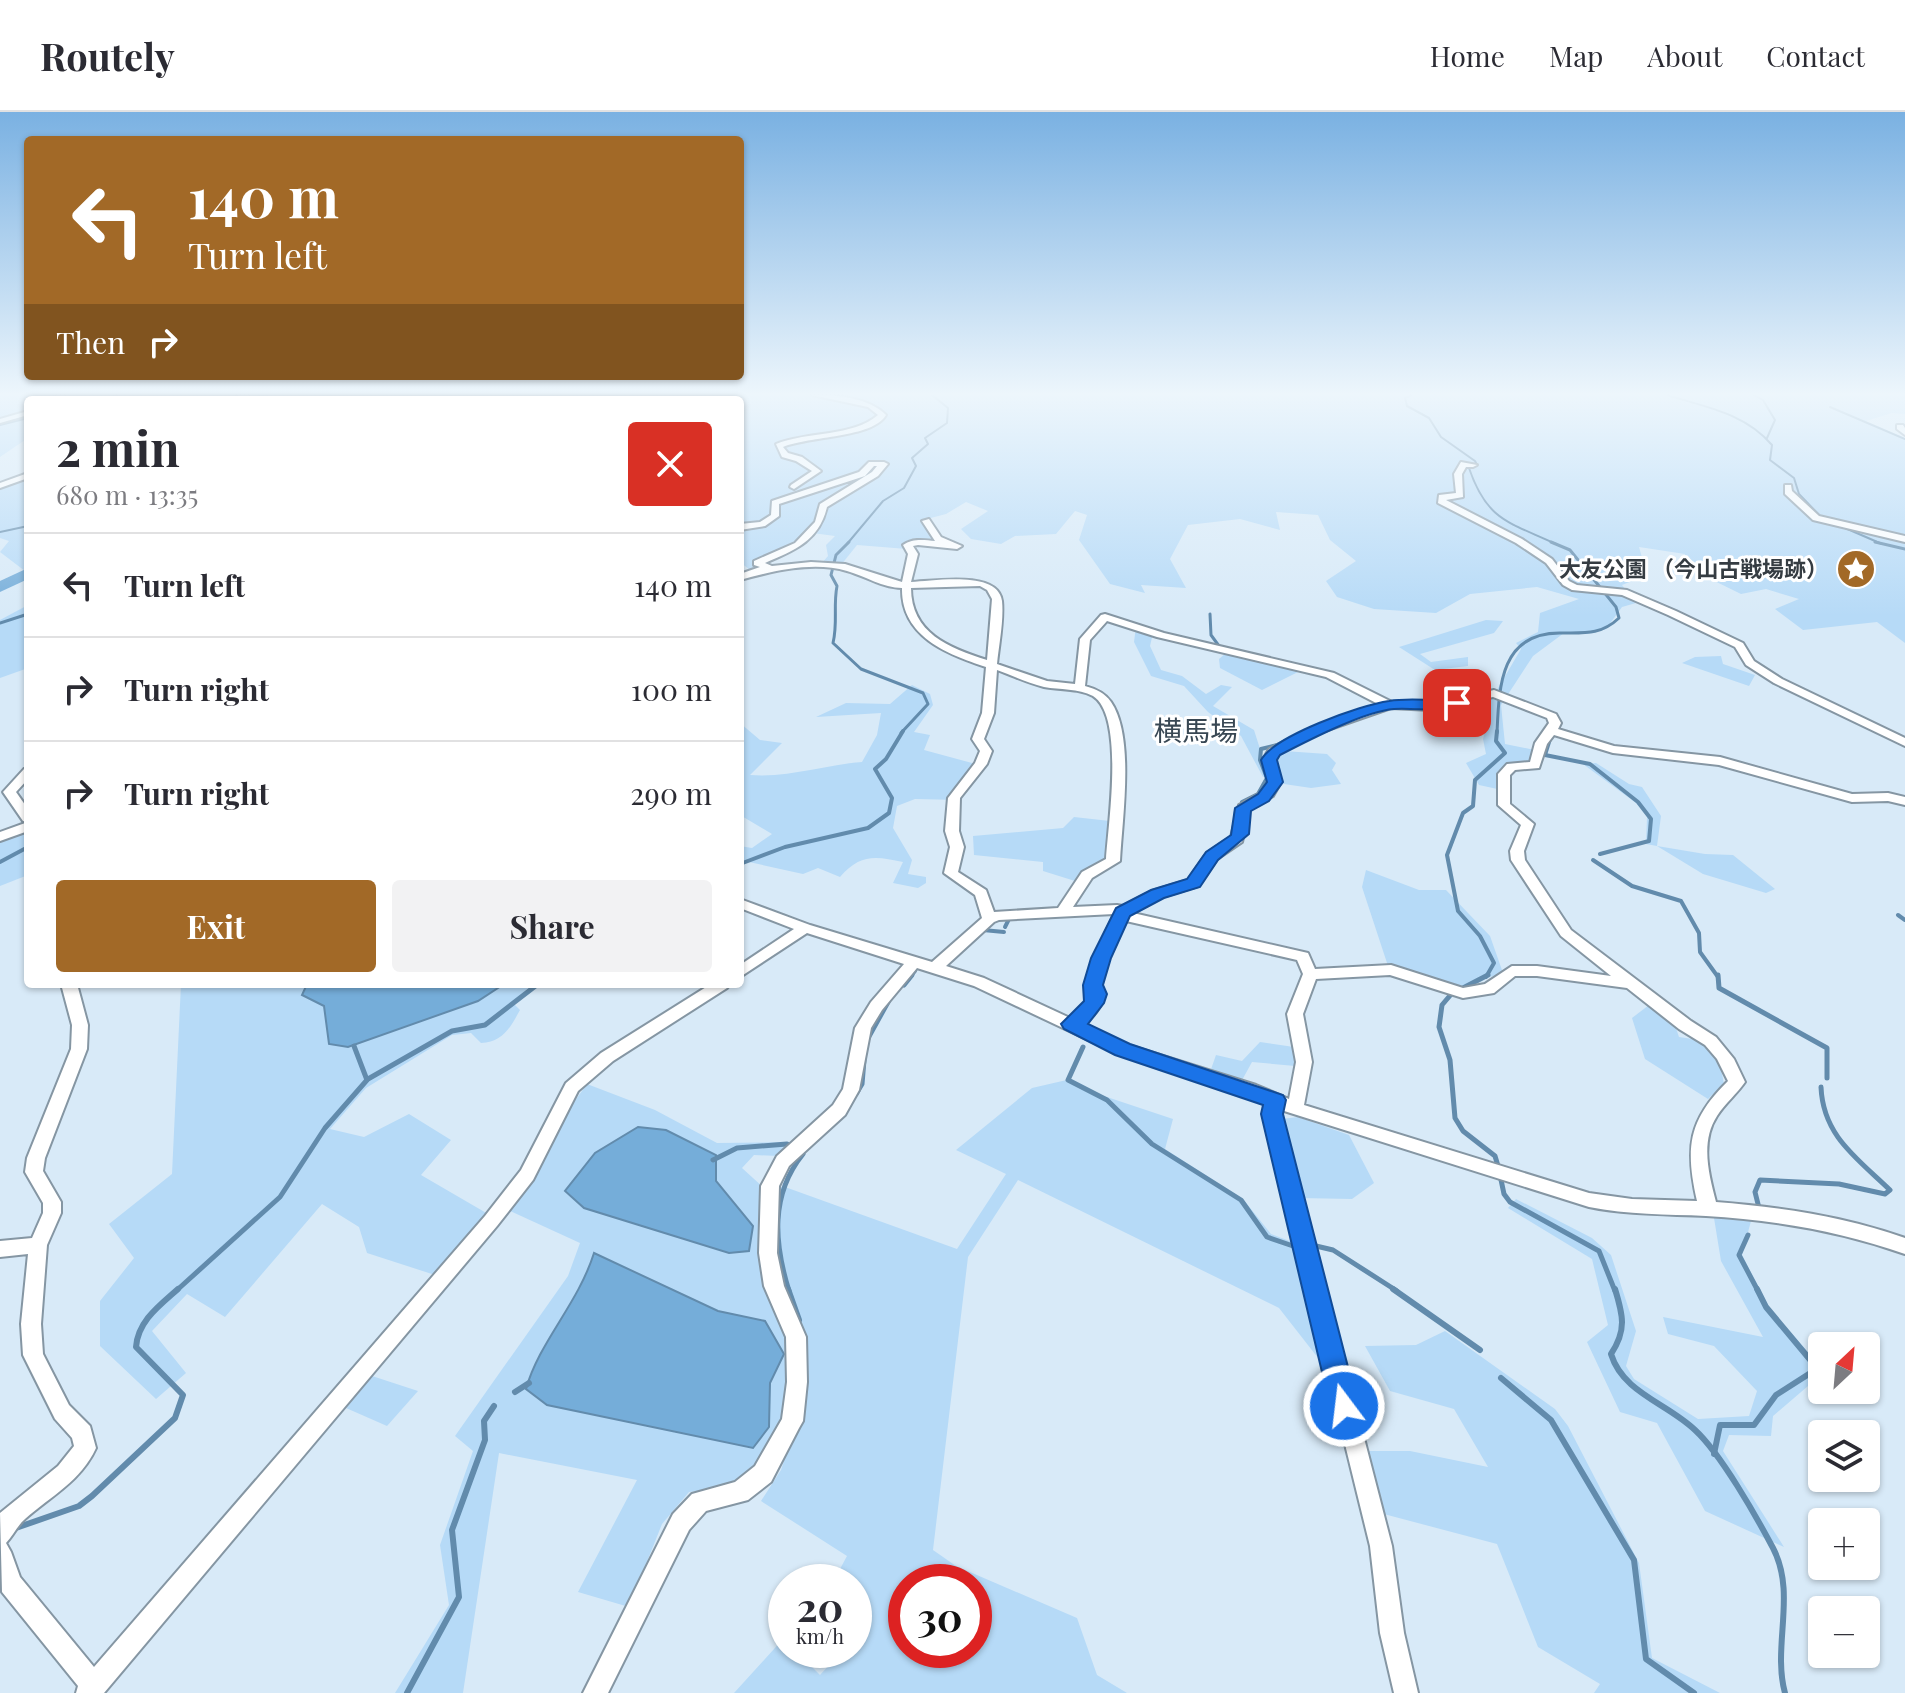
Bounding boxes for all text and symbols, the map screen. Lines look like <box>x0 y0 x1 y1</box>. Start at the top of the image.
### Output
text: Routely <box>40 30 175 81</box>
text: Home <box>1430 37 1505 74</box>
text: Map <box>1549 37 1603 74</box>
text: About <box>1647 37 1722 74</box>
text: Contact <box>1766 37 1865 74</box>
text: 140 m <box>188 158 339 233</box>
icon: left <box>56 168 160 272</box>
text: Turn left <box>188 230 327 278</box>
icon: right <box>141 320 185 364</box>
text: Then <box>56 322 125 362</box>
text: 2 min <box>56 415 180 479</box>
button: close <box>628 422 712 506</box>
text: 680 m · 13:35 <box>56 477 198 512</box>
place icon: 大友公園 （今山古戦場跡） <box>1835 548 1877 590</box>
place label: 大友公園 （今山古戦場跡） <box>1559 553 1828 583</box>
icon: left <box>56 563 100 607</box>
text: Turn left <box>124 565 245 605</box>
text: 140 m <box>634 565 712 605</box>
icon: right <box>56 667 100 711</box>
text: Turn right <box>124 669 269 709</box>
text: 100 m <box>631 669 712 709</box>
pin <box>1423 669 1491 737</box>
icon: arrive <box>1435 681 1479 725</box>
district label: 横馬場 <box>1154 711 1238 748</box>
icon: right <box>56 771 100 815</box>
text: Turn right <box>124 773 269 813</box>
text: 290 m <box>630 773 712 813</box>
button: Exit <box>56 880 376 972</box>
button: Share <box>392 880 712 972</box>
north arrow <box>1808 1332 1880 1404</box>
map controls <box>1808 1332 1880 1668</box>
position arrow <box>1302 1364 1386 1448</box>
button: layers <box>1808 1420 1880 1492</box>
button: + <box>1808 1508 1880 1580</box>
speed limit sign: 30 <box>888 1564 992 1668</box>
text: 20 <box>797 1579 843 1632</box>
button: − <box>1808 1596 1880 1668</box>
text: km/h <box>796 1622 844 1649</box>

